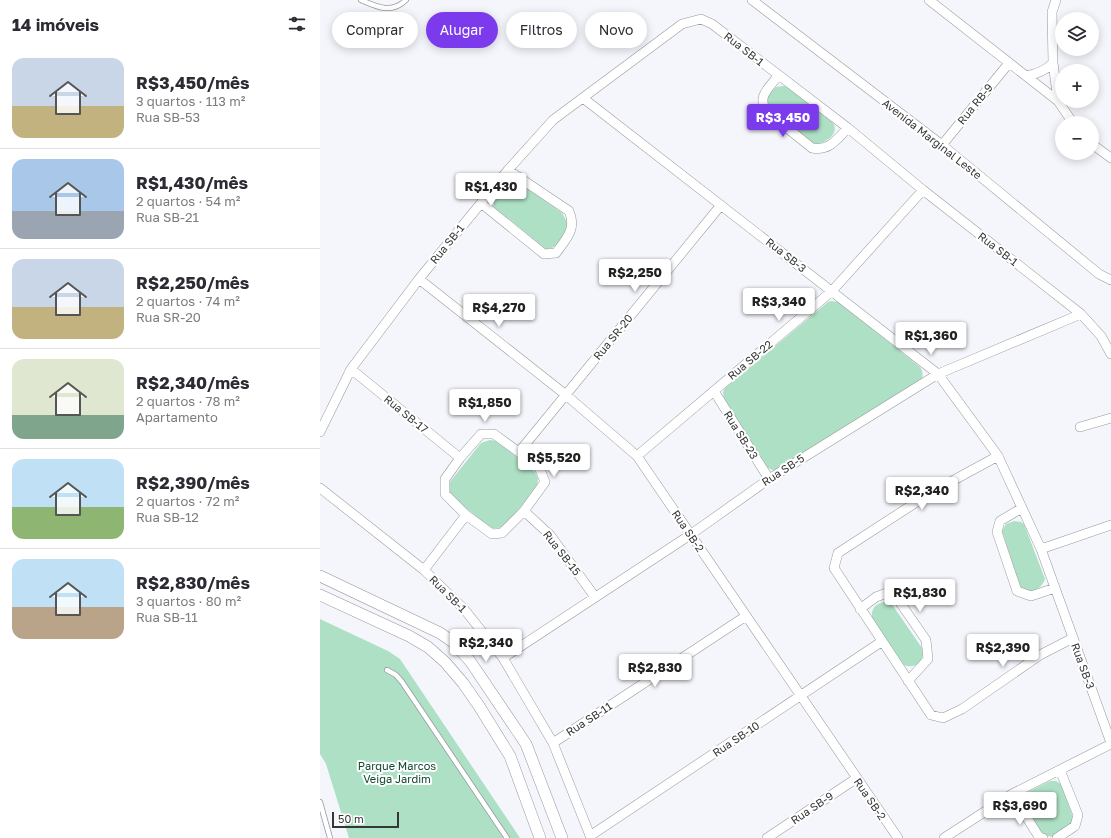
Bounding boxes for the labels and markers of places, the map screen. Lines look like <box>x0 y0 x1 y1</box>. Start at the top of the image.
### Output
pin: R$3,450 <box>746 104 820 138</box>
pin: R$1,430 <box>454 173 528 207</box>
pin: R$2,250 <box>598 259 672 293</box>
pin: R$3,340 <box>742 288 816 322</box>
pin: R$4,270 <box>462 294 536 328</box>
pin: R$1,360 <box>894 322 968 356</box>
pin: R$1,850 <box>448 389 522 423</box>
pin: R$5,520 <box>517 444 591 478</box>
pin: R$2,340 <box>885 477 959 511</box>
pin: R$1,830 <box>883 579 957 613</box>
pin: R$2,340 <box>449 629 523 663</box>
pin: R$2,390 <box>966 634 1040 668</box>
pin: R$2,830 <box>618 654 692 688</box>
pin: R$3,690 <box>983 792 1057 826</box>

